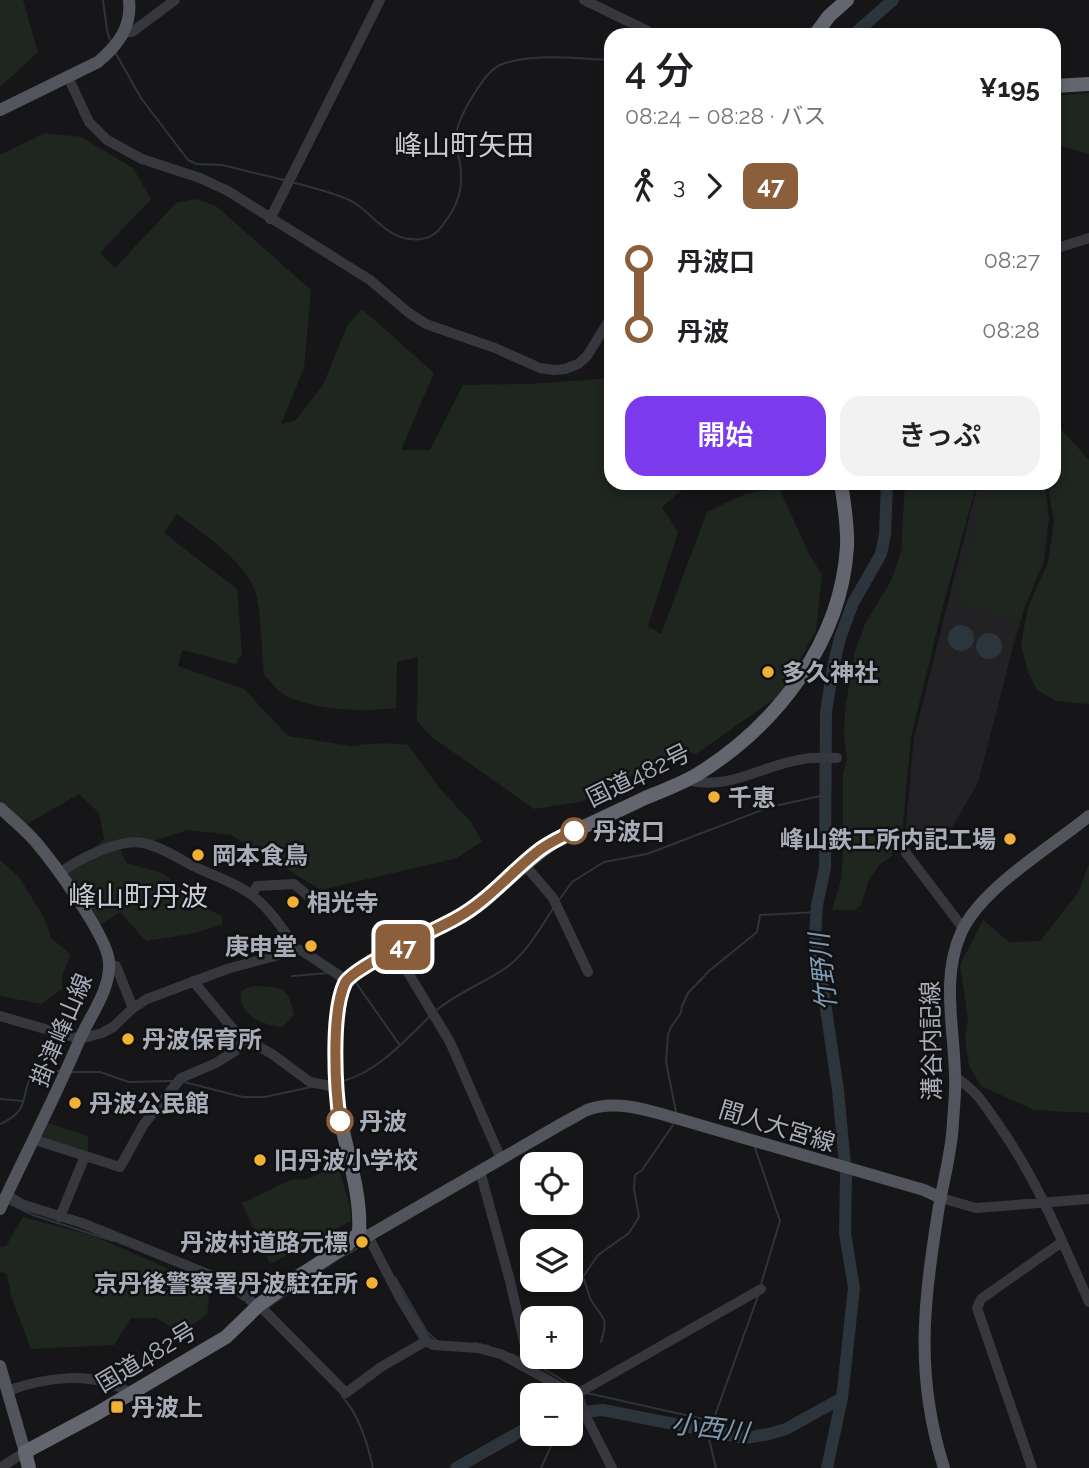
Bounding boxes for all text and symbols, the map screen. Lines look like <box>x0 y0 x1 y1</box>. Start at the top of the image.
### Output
text: 4 分 <box>625 48 694 93</box>
text: ¥195 <box>979 73 1040 103</box>
text: 08:24 – 08:28 · バス <box>625 102 826 129</box>
district label: 峰山町矢田 <box>394 129 534 162</box>
icon: walk <box>625 167 663 205</box>
icon: forward <box>695 167 733 205</box>
text: 47 <box>757 171 784 200</box>
text: 3 <box>673 172 685 199</box>
text: 08:27 <box>984 246 1040 273</box>
text: 丹波口 <box>677 247 755 277</box>
text: 08:28 <box>982 316 1040 343</box>
text: 丹波 <box>677 317 729 347</box>
button: 開始 <box>625 396 826 476</box>
button: きっぷ <box>840 396 1040 476</box>
place label: 多久神社 <box>782 658 878 687</box>
marker: 多久神社 <box>760 664 776 680</box>
street label: 国道482号 <box>581 737 695 813</box>
place label: 千恵 <box>728 783 776 812</box>
marker: 千恵 <box>706 789 722 805</box>
place label: 丹波口 <box>593 817 665 846</box>
marker: 丹波口 <box>561 818 587 844</box>
place label: 峰山鉄工所内記工場 <box>780 825 996 854</box>
marker: 峰山鉄工所内記工場 <box>1002 831 1018 847</box>
place label: 岡本食鳥 <box>212 841 308 870</box>
marker: 岡本食鳥 <box>190 847 206 863</box>
district label: 峰山町丹波 <box>68 880 208 913</box>
place label: 相光寺 <box>307 888 379 917</box>
marker: 相光寺 <box>285 894 301 910</box>
line badge: 47 <box>372 924 434 970</box>
water label: 竹野川 <box>804 929 842 1012</box>
place label: 庚申堂 <box>225 932 297 961</box>
text: 47 <box>389 932 417 961</box>
marker: 庚申堂 <box>303 938 319 954</box>
street label: 掛津峰山線 <box>24 969 98 1091</box>
street label: 溝谷内記線 <box>915 981 947 1101</box>
place label: 丹波保育所 <box>142 1025 262 1054</box>
marker: 丹波保育所 <box>120 1031 136 1047</box>
place label: 丹波公民館 <box>89 1089 209 1118</box>
marker: 丹波公民館 <box>67 1095 83 1111</box>
street label: 間人大宮線 <box>715 1095 839 1157</box>
place label: 丹波 <box>359 1107 407 1136</box>
marker: 丹波 <box>327 1108 353 1134</box>
place label: 旧丹波小学校 <box>274 1146 418 1175</box>
marker: 旧丹波小学校 <box>252 1152 268 1168</box>
map controls <box>520 1152 583 1446</box>
button: locate <box>520 1152 583 1215</box>
place label: 丹波村道路元標 <box>180 1228 348 1257</box>
button: layers <box>520 1229 583 1292</box>
marker: 丹波村道路元標 <box>354 1234 370 1250</box>
place label: 京丹後警察署丹波駐在所 <box>94 1269 358 1298</box>
marker: 京丹後警察署丹波駐在所 <box>364 1275 380 1291</box>
button: + <box>520 1306 583 1369</box>
street label: 国道482号 <box>91 1316 201 1398</box>
button: − <box>520 1383 583 1446</box>
place label: 丹波上 <box>131 1393 203 1422</box>
marker: 丹波上 <box>109 1399 125 1415</box>
water label: 小西川 <box>669 1408 754 1448</box>

